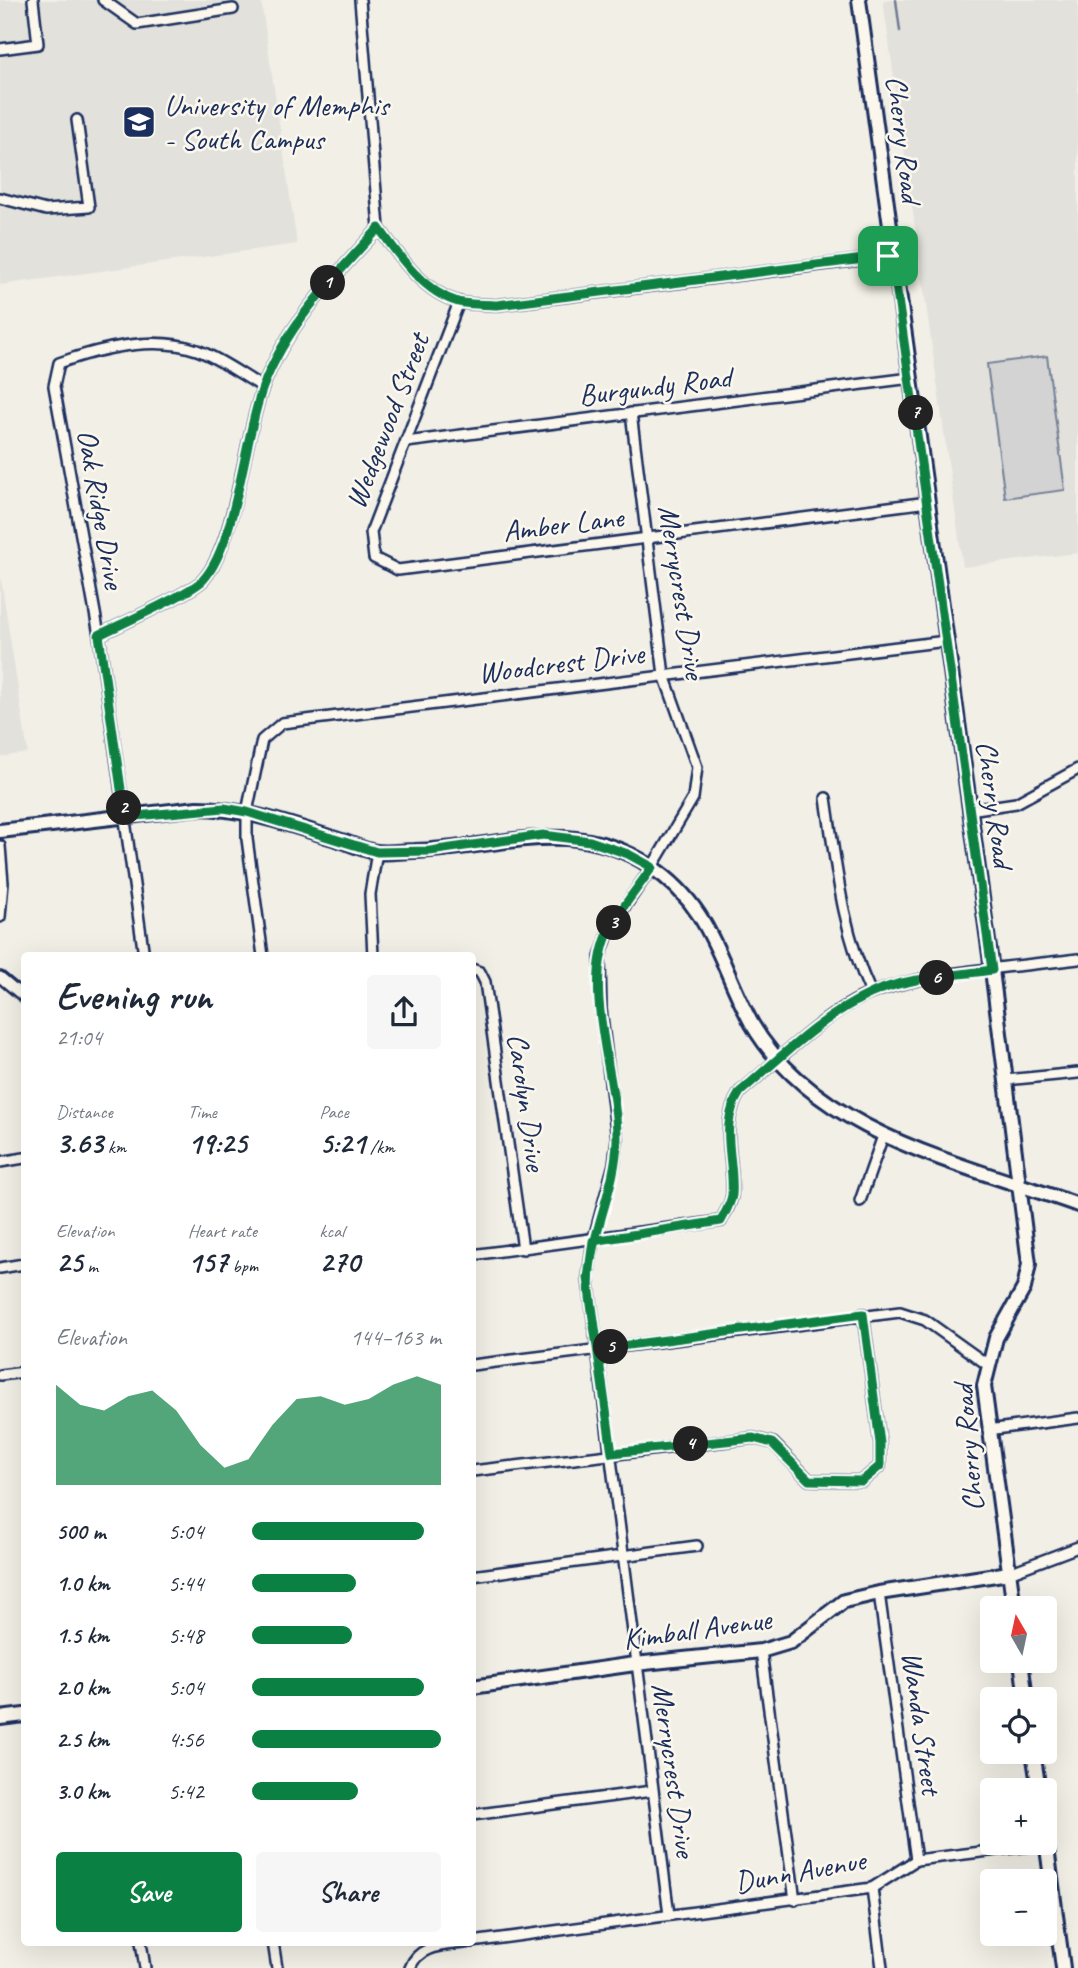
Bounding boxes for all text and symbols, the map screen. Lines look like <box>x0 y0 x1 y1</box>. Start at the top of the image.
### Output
street label: Cherry Road <box>877 73 931 209</box>
place label: University of Memphis - South Campus <box>164 86 391 158</box>
school or university icon: University of Memphis - South Campus <box>120 103 158 141</box>
pin <box>858 226 918 286</box>
icon: arrive <box>869 237 907 275</box>
pin: 1 <box>310 266 346 300</box>
text: 1 <box>323 270 332 294</box>
street label: Wedgewood Street <box>336 325 439 514</box>
street label: Burgundy Road <box>577 357 738 414</box>
pin: 7 <box>898 396 934 430</box>
text: 7 <box>911 400 920 424</box>
street label: Oak Ridge Drive <box>68 426 134 594</box>
street label: Amber Lane <box>501 498 627 550</box>
street label: Merrycrest Drive <box>650 502 715 684</box>
street label: Woodcrest Drive <box>476 634 648 692</box>
street label: Cherry Road <box>967 738 1023 874</box>
pin: 2 <box>106 790 142 826</box>
text: 2 <box>119 795 128 819</box>
pin: 3 <box>596 906 632 940</box>
text: 3 <box>609 910 618 934</box>
pin: 6 <box>920 960 954 996</box>
text: 6 <box>932 965 941 989</box>
text: Evening run <box>56 973 212 1020</box>
button: share <box>367 975 441 1049</box>
text: 21:04 <box>56 1023 102 1052</box>
street label: Carolyn Drive <box>499 1031 556 1175</box>
text: Distance <box>56 1100 113 1124</box>
text: Time <box>188 1100 217 1124</box>
text: Pace <box>319 1100 349 1124</box>
text: 3.63 <box>56 1124 103 1162</box>
text: 19:25 <box>188 1124 247 1162</box>
text: 5:21 <box>319 1124 365 1162</box>
text: km <box>103 1135 126 1159</box>
text: /km <box>365 1135 395 1159</box>
text: Elevation <box>56 1219 114 1243</box>
text: Heart rate <box>188 1219 257 1243</box>
text: kcal <box>319 1219 344 1243</box>
text: 25 <box>56 1243 83 1281</box>
text: 157 <box>188 1243 228 1281</box>
text: 270 <box>319 1243 360 1281</box>
text: m <box>83 1254 98 1278</box>
text: bpm <box>228 1254 258 1278</box>
text: Elevation <box>56 1323 127 1352</box>
text: 144–163 m <box>350 1323 441 1352</box>
pin: 5 <box>594 1330 628 1364</box>
text: 5 <box>606 1334 615 1358</box>
street label: Cherry Road <box>943 1379 992 1513</box>
pin: 4 <box>674 1426 708 1462</box>
text: 4 <box>686 1431 695 1455</box>
text: 500 m <box>56 1517 105 1546</box>
text: 5:04 <box>168 1517 204 1546</box>
text: 1.0 km <box>56 1569 110 1598</box>
text: 5:44 <box>168 1569 204 1598</box>
north arrow <box>980 1596 1057 1673</box>
map controls <box>980 1596 1057 1946</box>
street label: Kimball Avenue <box>620 1599 776 1658</box>
text: 1.5 km <box>56 1621 109 1650</box>
text: 5:48 <box>168 1621 204 1650</box>
street label: Wanda Street <box>893 1649 951 1800</box>
text: 2.0 km <box>56 1673 110 1702</box>
text: 5:04 <box>168 1673 204 1702</box>
street label: Merrycrest Drive <box>643 1681 705 1862</box>
button: locate <box>980 1687 1057 1764</box>
text: 2.5 km <box>56 1725 109 1754</box>
text: 4:56 <box>168 1725 204 1754</box>
text: 3.0 km <box>56 1777 110 1806</box>
text: 5:42 <box>168 1777 204 1806</box>
button: + <box>980 1778 1057 1855</box>
street label: Dunn Avenue <box>732 1840 870 1901</box>
button: Save <box>56 1852 242 1932</box>
button: Share <box>256 1852 441 1932</box>
button: − <box>980 1869 1057 1946</box>

